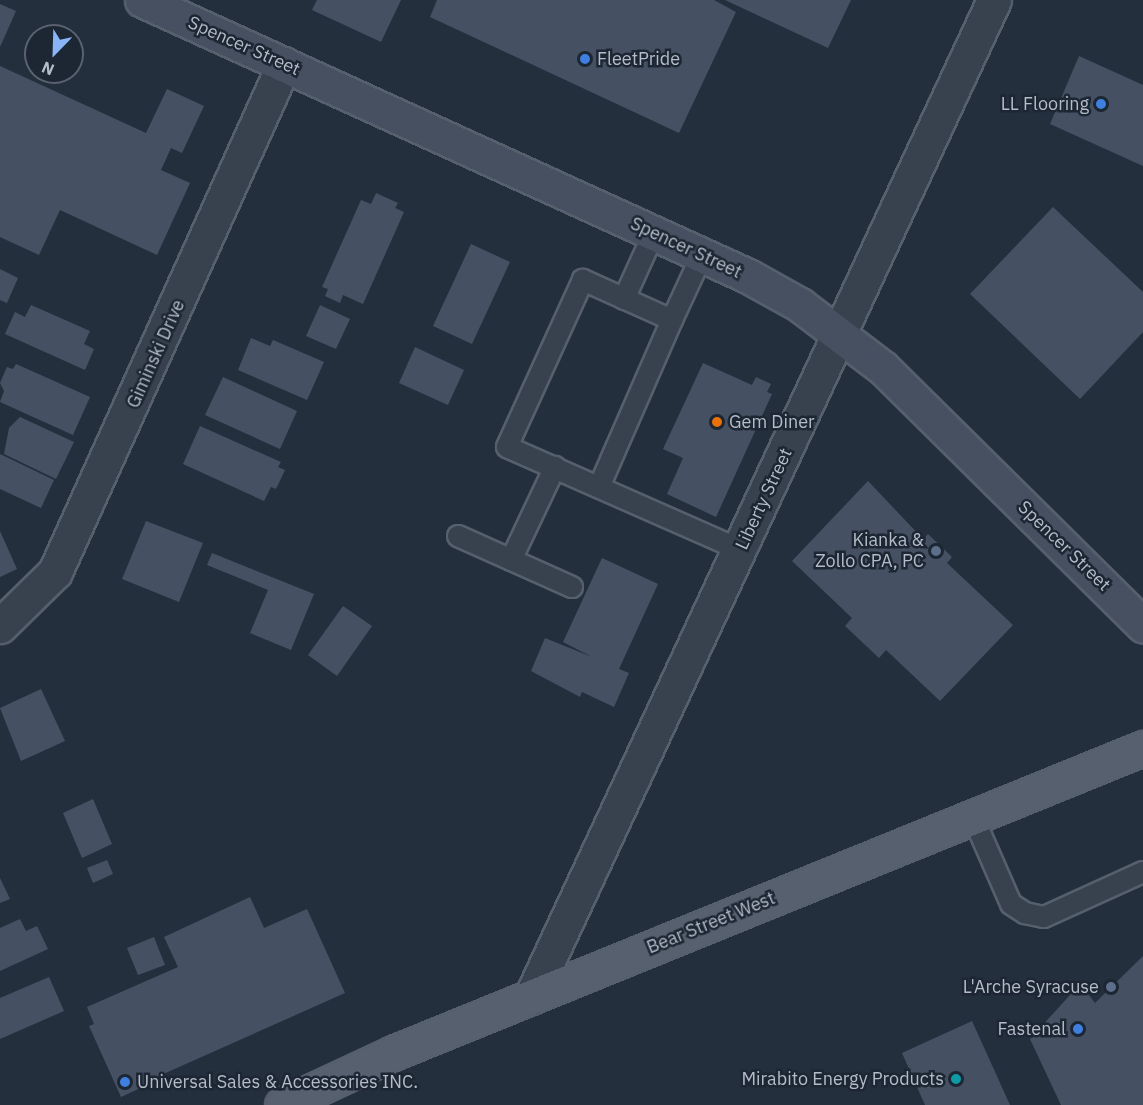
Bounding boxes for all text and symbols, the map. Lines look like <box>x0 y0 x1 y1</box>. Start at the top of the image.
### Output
street label: Spencer Street <box>185 12 303 80</box>
north arrow <box>24 24 84 84</box>
place label: FleetPride <box>597 48 680 70</box>
marker: FleetPride <box>578 52 592 66</box>
text: N <box>39 57 57 80</box>
place label: LL Flooring <box>1001 93 1089 115</box>
marker: LL Flooring <box>1094 97 1108 111</box>
street label: Spencer Street <box>627 213 745 283</box>
street label: Giminski Drive <box>122 297 190 411</box>
place label: Gem Diner <box>729 411 815 433</box>
marker: Gem Diner <box>710 415 724 429</box>
street label: Liberty Street <box>731 445 797 553</box>
street label: Spencer Street <box>1013 497 1115 595</box>
place label: Kianka & Zollo CPA, PC <box>815 530 924 572</box>
marker: Kianka & Zollo CPA, PC <box>929 544 943 558</box>
street label: Bear Street West <box>644 887 778 959</box>
place label: L'Arche Syracuse <box>963 976 1099 998</box>
marker: L'Arche Syracuse <box>1104 980 1118 994</box>
place label: Fastenal <box>998 1018 1066 1040</box>
marker: Fastenal <box>1071 1022 1085 1036</box>
place label: Mirabito Energy Products <box>741 1068 944 1090</box>
place label: Universal Sales & Accessories INC. <box>137 1071 418 1093</box>
marker: Mirabito Energy Products <box>949 1072 963 1086</box>
marker: Universal Sales & Accessories INC. <box>118 1075 132 1089</box>

